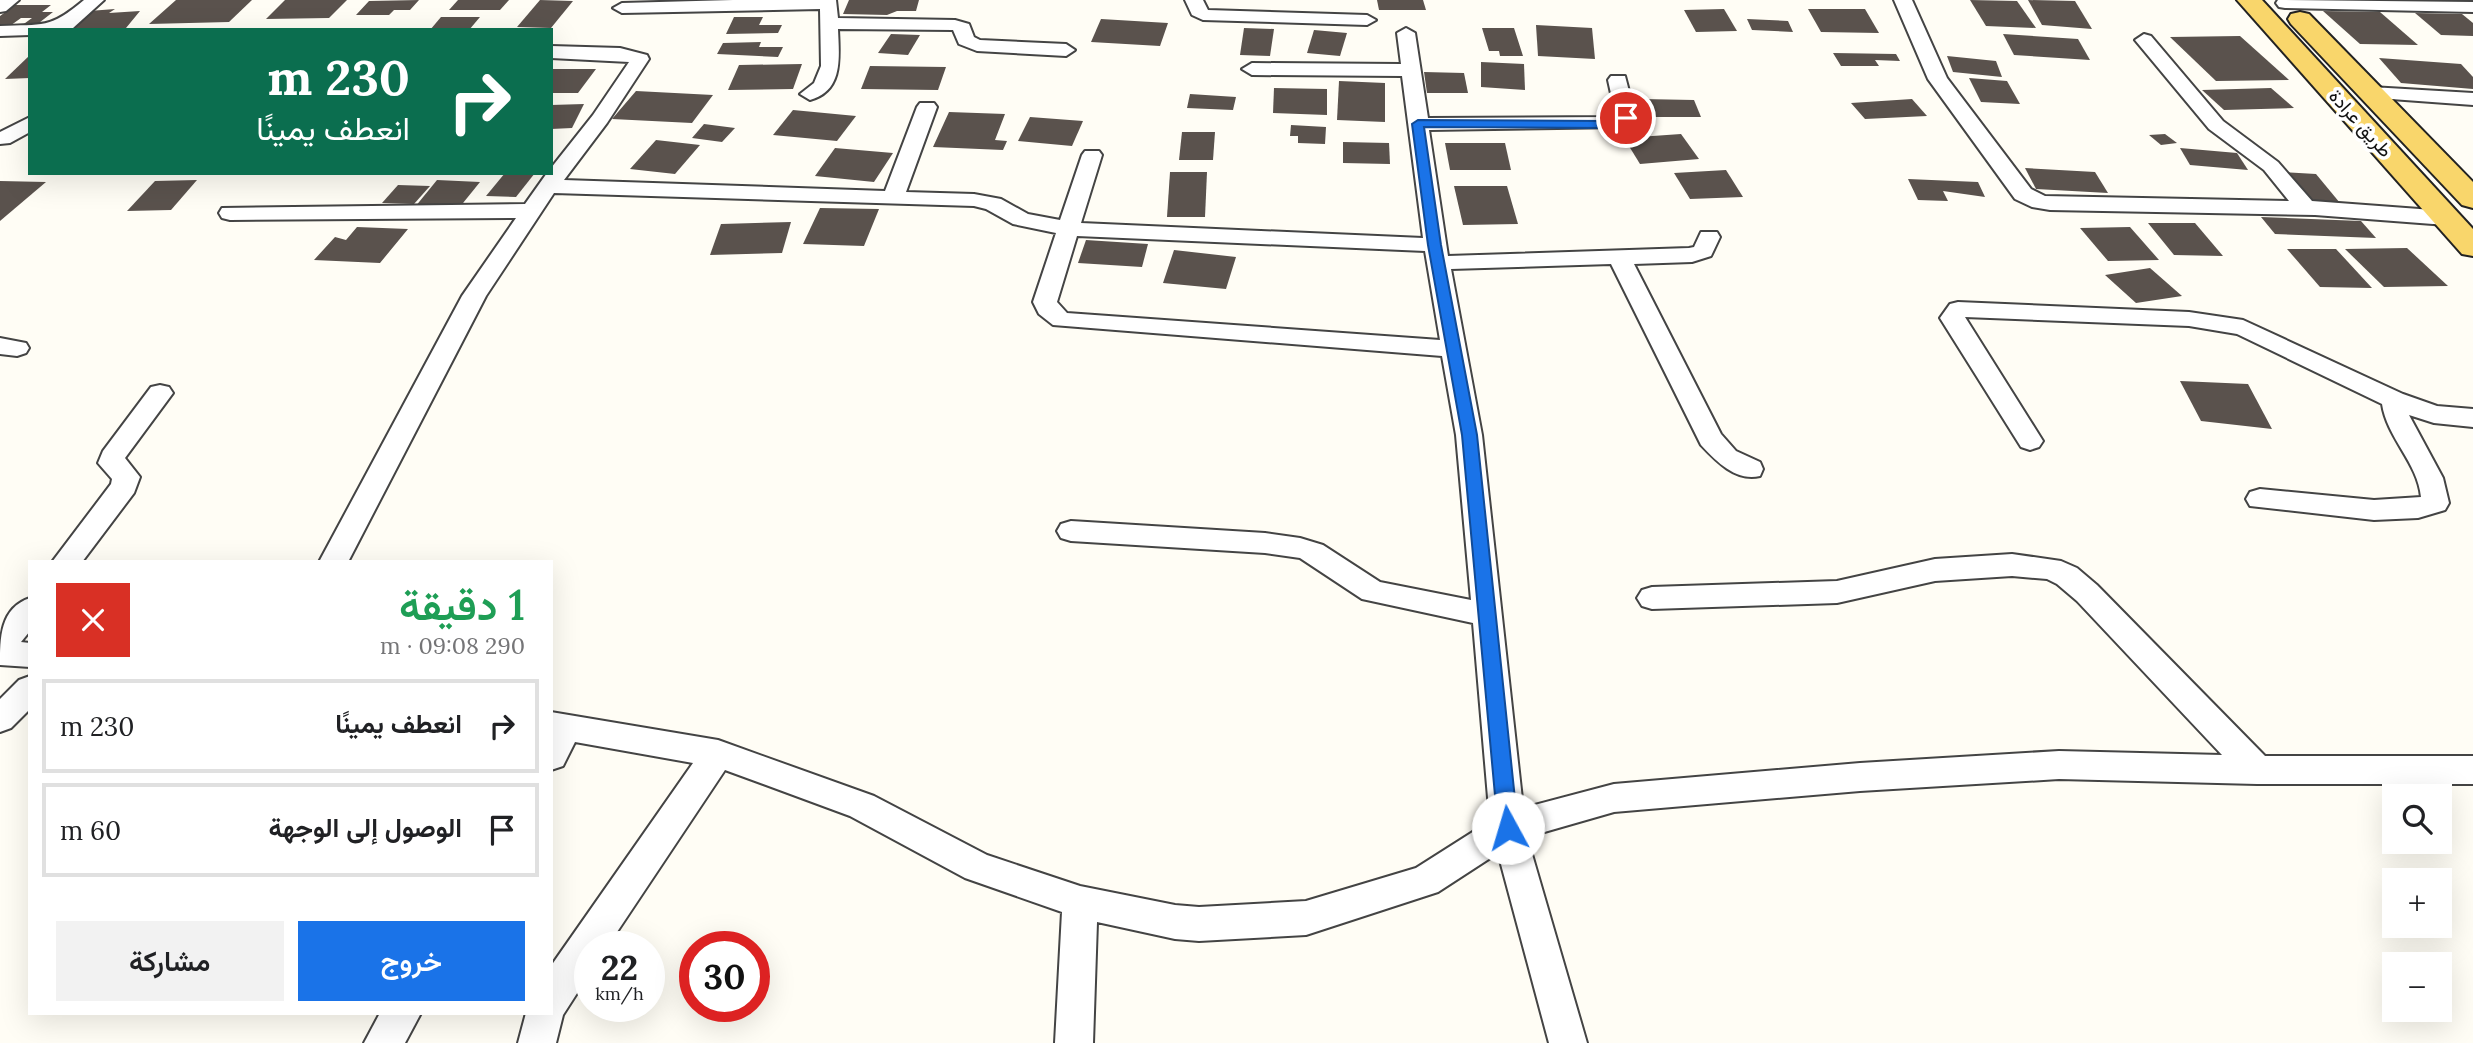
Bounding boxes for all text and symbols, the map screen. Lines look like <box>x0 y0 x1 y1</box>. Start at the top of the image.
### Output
text: 230 m <box>267 46 410 108</box>
icon: right <box>434 56 525 147</box>
street label: طريق عرادة <box>2324 84 2398 162</box>
pin <box>1596 88 1656 148</box>
icon: arrive <box>1607 99 1645 137</box>
text: انعطف يمينًا <box>256 108 410 149</box>
text: 1 دقيقة <box>399 578 525 632</box>
button: close <box>56 583 130 657</box>
text: 290 m · 09:08 <box>380 631 525 660</box>
text: انعطف يمينًا <box>335 707 462 740</box>
icon: right <box>483 707 521 745</box>
text: 230 m <box>60 710 134 743</box>
map controls <box>2382 784 2452 1022</box>
button: search <box>2382 784 2452 854</box>
position arrow <box>1471 791 1545 865</box>
text: الوصول إلى الوجهة <box>269 811 462 844</box>
icon: arrive <box>483 811 521 849</box>
text: 60 m <box>60 814 121 847</box>
button: + <box>2382 868 2452 938</box>
button: مشاركة <box>56 921 284 1001</box>
button: خروج <box>298 921 525 1001</box>
speed limit sign: 30 <box>679 931 770 1022</box>
text: 22 <box>601 945 638 990</box>
button: − <box>2382 952 2452 1022</box>
text: km/h <box>595 982 644 1005</box>

